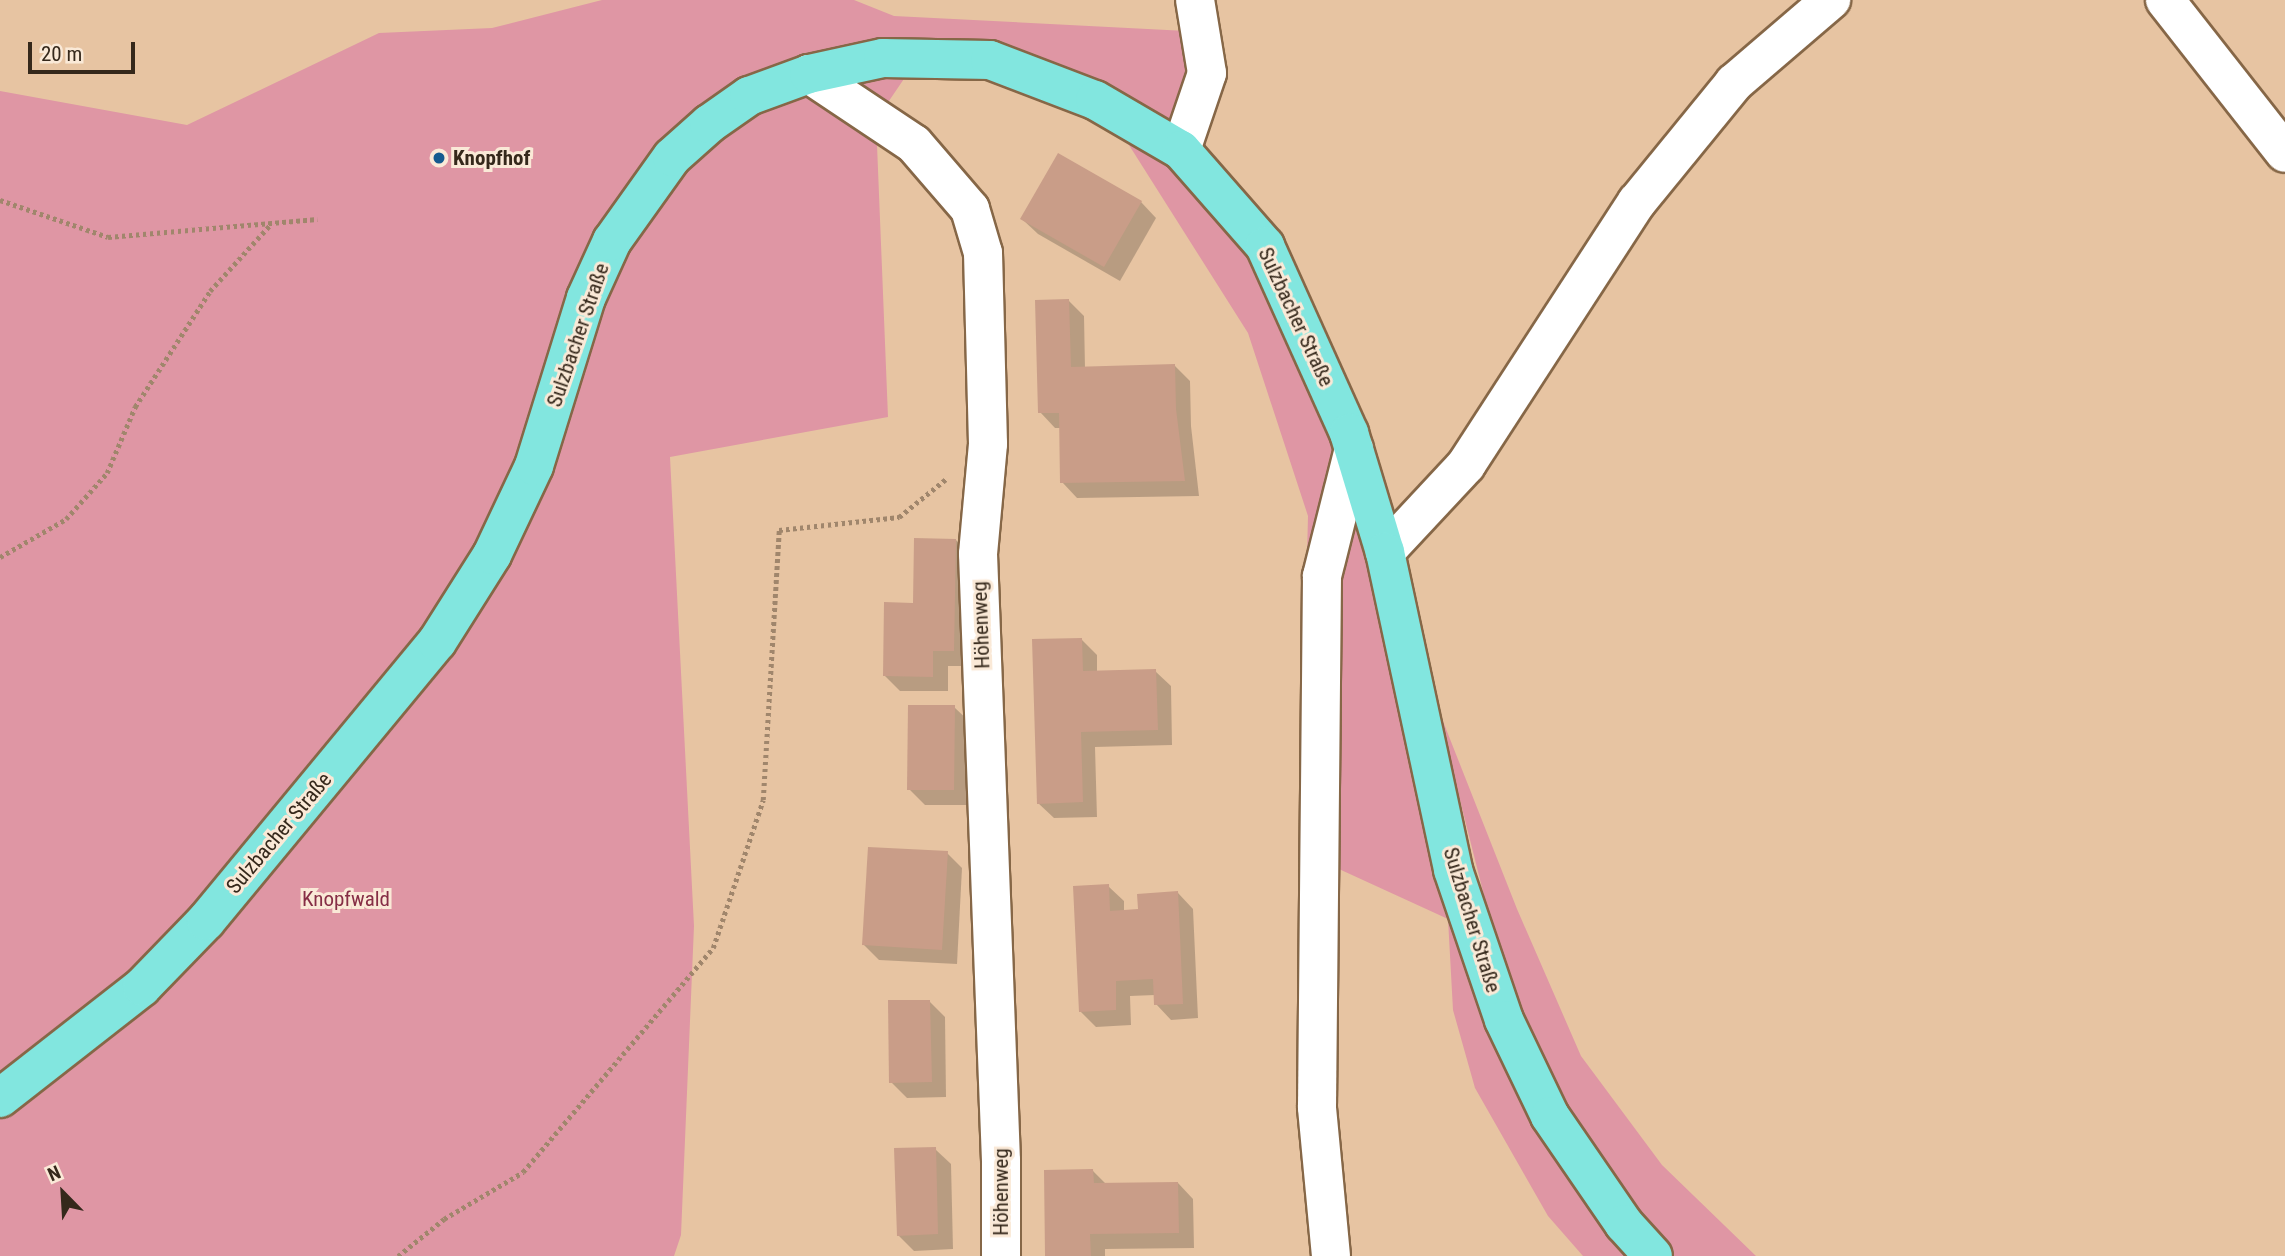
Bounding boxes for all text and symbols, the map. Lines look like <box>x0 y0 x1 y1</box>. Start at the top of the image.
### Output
scale bar <box>32 28 138 72</box>
text: 20 m <box>41 42 82 66</box>
place label: Knopfhof <box>453 145 530 171</box>
marker: Knopfhof <box>431 150 447 166</box>
street label: Sulzbacher Straße <box>1253 244 1339 390</box>
street label: Sulzbacher Straße <box>542 260 614 410</box>
street label: Höhenweg <box>967 581 995 669</box>
street label: Sulzbacher Straße <box>221 767 337 899</box>
street label: Sulzbacher Straße <box>1438 844 1506 996</box>
park label: Knopfwald <box>302 886 390 912</box>
street label: Höhenweg <box>988 1148 1014 1236</box>
north arrow <box>28 1158 98 1228</box>
text: N <box>44 1160 64 1186</box>

